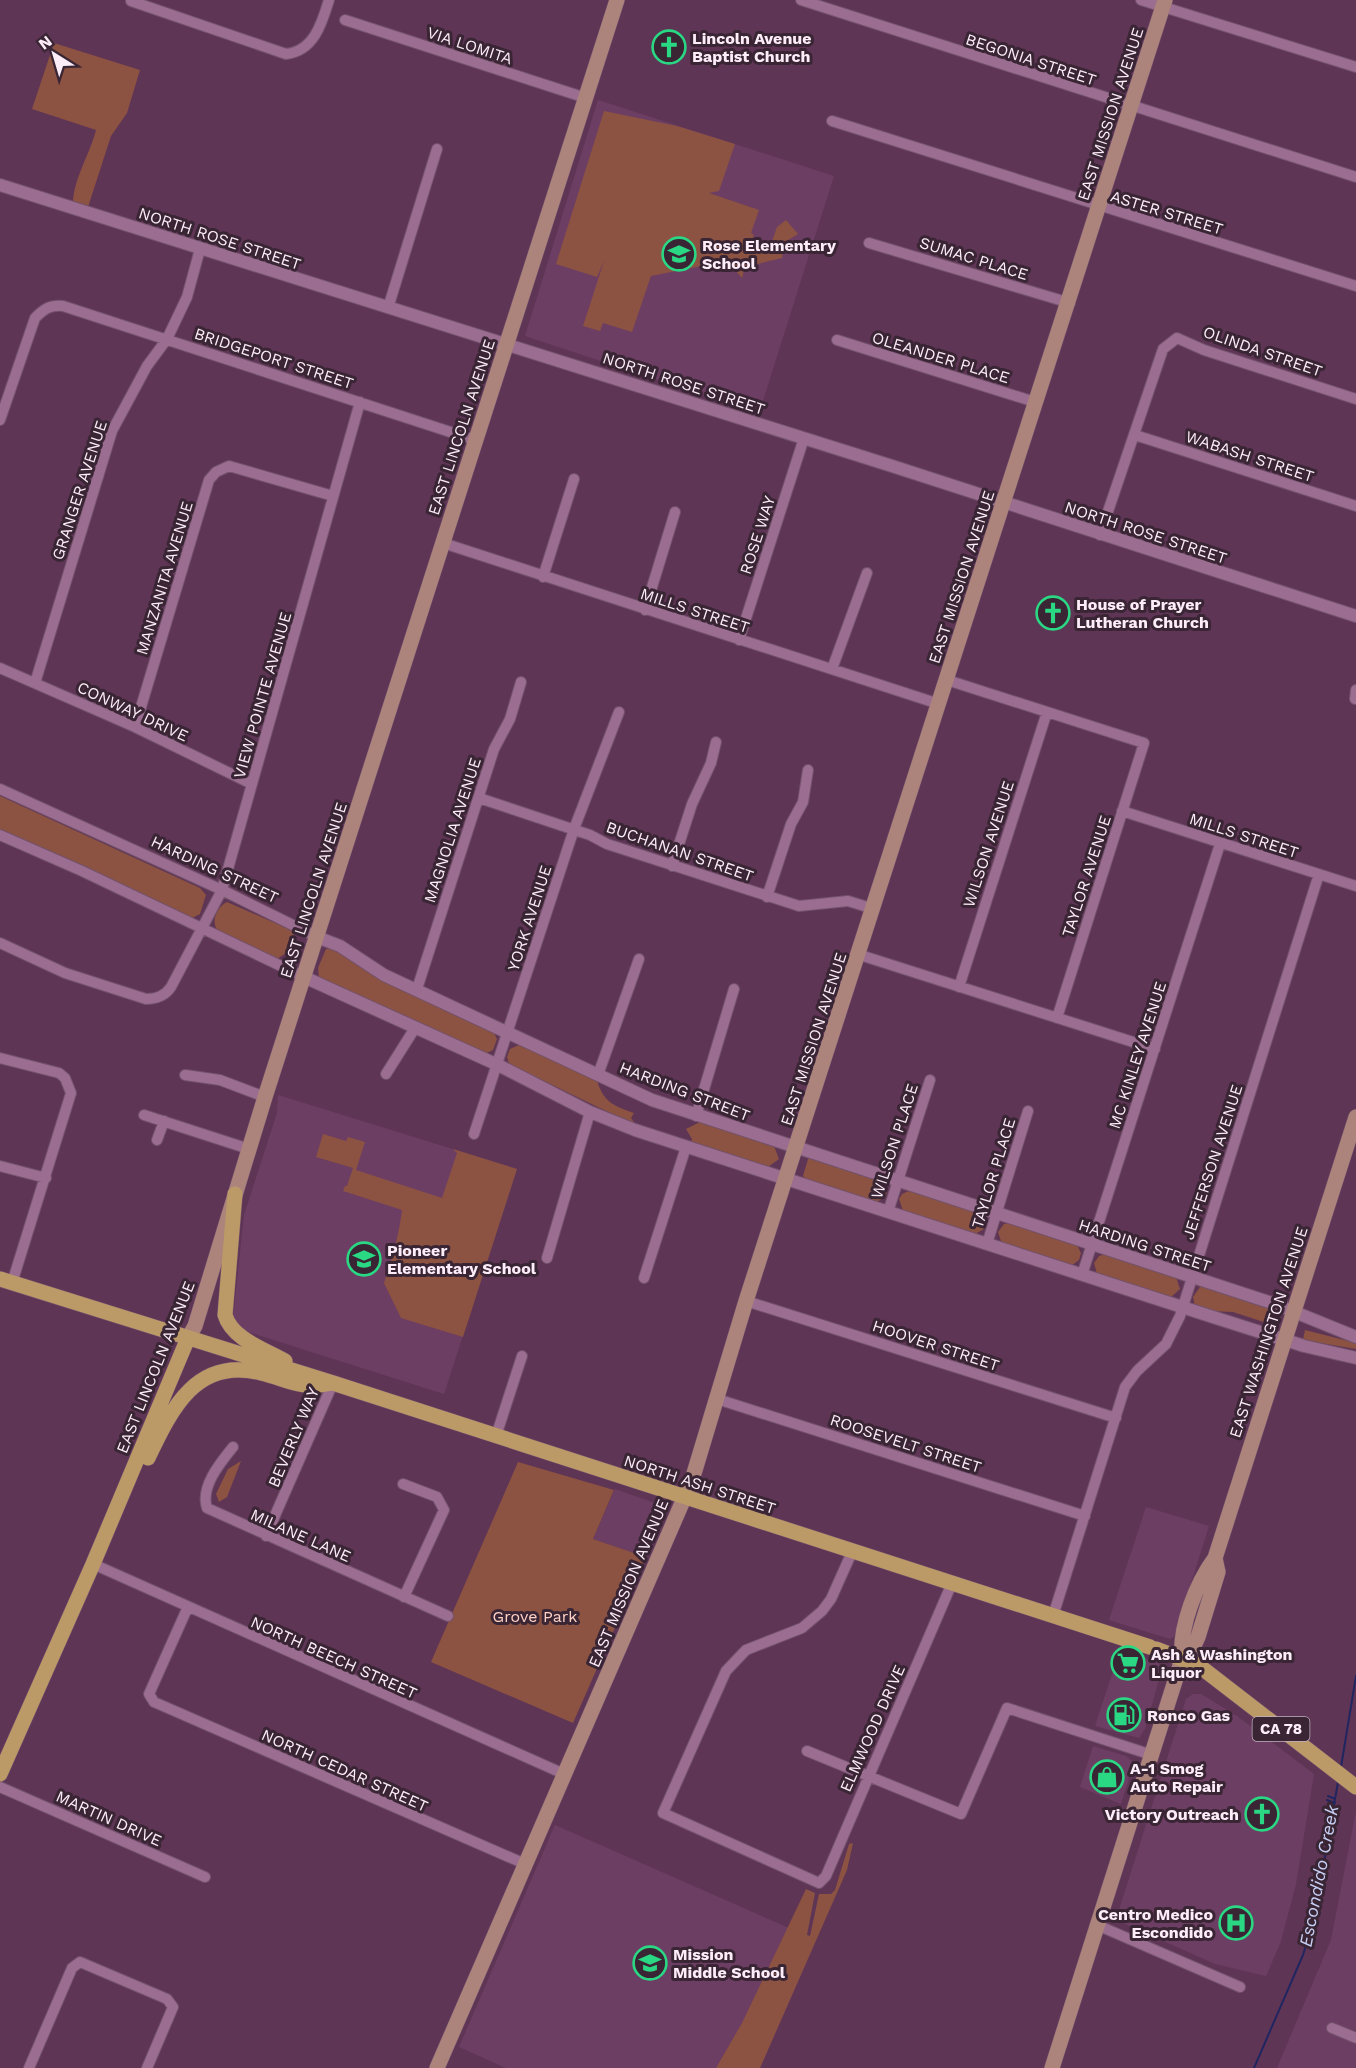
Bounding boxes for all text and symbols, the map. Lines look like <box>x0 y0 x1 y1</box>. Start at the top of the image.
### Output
street label: VIA LOMITA <box>425 23 515 68</box>
north arrow <box>24 24 84 84</box>
street label: EAST MISSION AVENUE <box>1074 25 1147 203</box>
church icon: Lincoln Avenue Baptist Church <box>651 29 687 65</box>
place label: Lincoln Avenue Baptist Church <box>692 29 811 66</box>
street label: BEGONIA STREET <box>963 29 1099 90</box>
text: N <box>35 31 56 54</box>
street label: ASTER STREET <box>1108 186 1226 239</box>
street label: NORTH ROSE STREET <box>136 203 304 274</box>
street label: SUMAC PLACE <box>917 233 1030 284</box>
school or university icon: Rose Elementary School <box>661 236 697 272</box>
place label: Rose Elementary School <box>702 236 837 273</box>
street label: OLINDA STREET <box>1201 322 1325 381</box>
street label: BRIDGEPORT STREET <box>192 324 356 393</box>
street label: OLEANDER PLACE <box>870 328 1012 387</box>
street label: EAST LINCOLN AVENUE <box>424 337 499 517</box>
street label: NORTH ROSE STREET <box>600 348 768 419</box>
street label: GRANGER AVENUE <box>48 418 111 562</box>
street label: WABASH STREET <box>1183 427 1317 486</box>
street label: EAST MISSION AVENUE <box>925 488 998 666</box>
street label: ROSE WAY <box>736 493 779 577</box>
street label: NORTH ROSE STREET <box>1062 497 1230 568</box>
street label: MANZANITA AVENUE <box>132 499 197 657</box>
street label: MILLS STREET <box>638 584 752 637</box>
church icon: House of Prayer Lutheran Church <box>1035 595 1071 631</box>
place label: House of Prayer Lutheran Church <box>1076 595 1209 632</box>
street label: VIEW POINTE AVENUE <box>230 610 295 780</box>
street label: CONWAY DRIVE <box>74 677 191 745</box>
street label: MAGNOLIA AVENUE <box>420 755 485 905</box>
street label: WILSON AVENUE <box>959 778 1018 910</box>
street label: EAST LINCOLN AVENUE <box>276 800 351 980</box>
street label: MILLS STREET <box>1187 809 1301 862</box>
street label: TAYLOR AVENUE <box>1058 813 1115 939</box>
street label: BUCHANAN STREET <box>604 817 756 886</box>
street label: HARDING STREET <box>148 832 282 907</box>
street label: YORK AVENUE <box>503 863 556 973</box>
street label: EAST MISSION AVENUE <box>777 950 850 1128</box>
street label: MC KINLEY AVENUE <box>1105 979 1170 1131</box>
street label: HARDING STREET <box>617 1058 753 1125</box>
street label: WILSON PLACE <box>867 1081 922 1201</box>
street label: JEFFERSON AVENUE <box>1178 1082 1247 1242</box>
street label: TAYLOR PLACE <box>968 1116 1019 1231</box>
street label: HARDING STREET <box>1076 1215 1214 1276</box>
street label: EAST WASHINGTON AVENUE <box>1225 1224 1312 1440</box>
school or university icon: Pioneer Elementary School <box>346 1241 382 1277</box>
place label: Pioneer Elementary School <box>387 1241 537 1278</box>
street label: EAST LINCOLN AVENUE <box>112 1278 199 1456</box>
street label: HOOVER STREET <box>870 1316 1002 1375</box>
street label: BEVERLY WAY <box>264 1384 323 1490</box>
street label: ROOSEVELT STREET <box>828 1410 984 1477</box>
street label: NORTH ASH STREET <box>622 1451 778 1518</box>
street label: EAST MISSION AVENUE <box>584 1496 673 1670</box>
street label: MILANE LANE <box>248 1505 354 1566</box>
park label: Grove Park <box>493 1607 577 1626</box>
street label: NORTH BEECH STREET <box>248 1612 420 1703</box>
supermarket icon: Ash & Washington Liquor <box>1110 1645 1146 1681</box>
place label: Ash & Washington Liquor <box>1151 1645 1293 1682</box>
street label: ELMWOOD DRIVE <box>836 1662 909 1795</box>
fuel station icon: Ronco Gas <box>1106 1697 1142 1733</box>
place label: Ronco Gas <box>1147 1706 1230 1725</box>
road number: CA 78 <box>1252 1717 1310 1741</box>
street label: NORTH CEDAR STREET <box>259 1725 431 1816</box>
shop icon: A-1 Smog Auto Repair <box>1089 1759 1125 1795</box>
place label: A-1 Smog Auto Repair <box>1130 1759 1223 1796</box>
street label: MARTIN DRIVE <box>53 1787 165 1850</box>
church icon: Victory Outreach <box>1244 1796 1280 1832</box>
water label: Escondido Creek <box>1294 1802 1343 1949</box>
place label: Victory Outreach <box>1105 1805 1239 1824</box>
place label: Centro Medico Escondido <box>1098 1905 1213 1942</box>
hospital icon: Centro Medico Escondido <box>1218 1905 1254 1941</box>
school or university icon: Mission Middle School <box>632 1945 668 1981</box>
place label: Mission Middle School <box>673 1945 786 1982</box>

